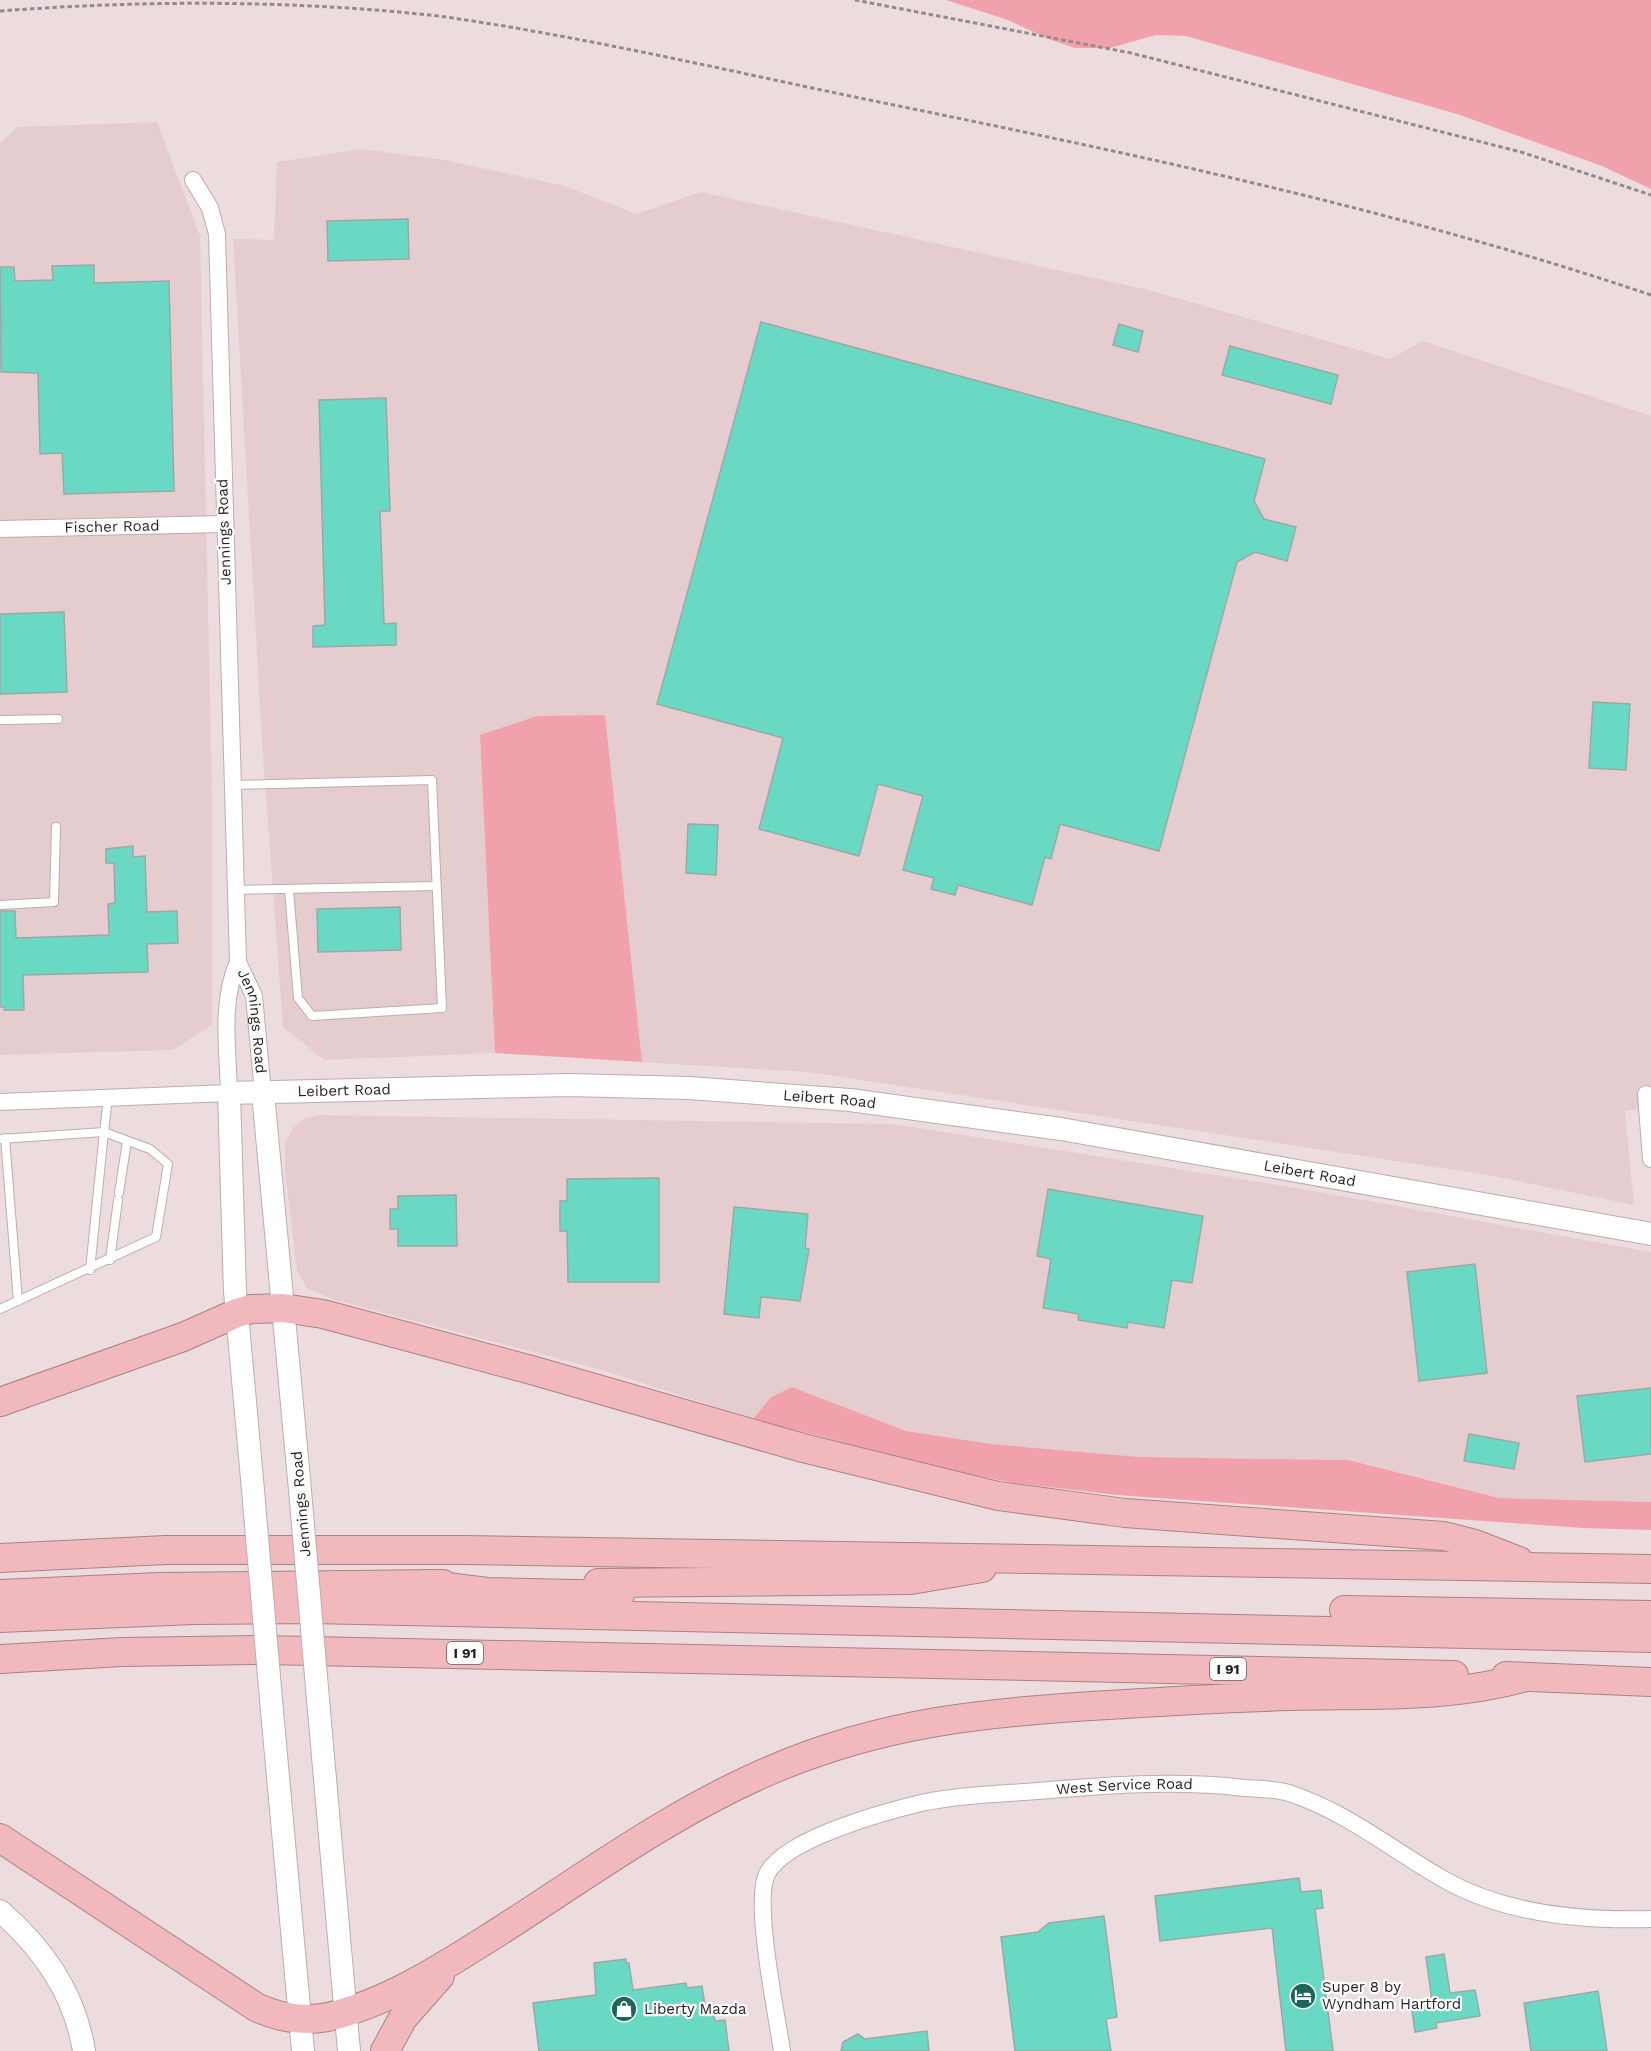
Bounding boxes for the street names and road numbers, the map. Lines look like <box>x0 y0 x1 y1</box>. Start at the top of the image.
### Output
street label: Jennings Road <box>213 478 235 586</box>
street label: Fischer Road <box>64 516 160 537</box>
street label: Jennings Road <box>234 966 270 1074</box>
street label: Leibert Road <box>297 1080 391 1100</box>
street label: Leibert Road <box>782 1086 877 1112</box>
street label: Leibert Road <box>1262 1156 1357 1190</box>
street label: Jennings Road <box>287 1450 315 1558</box>
road number: I 91 <box>447 1642 483 1664</box>
road number: I 91 <box>1210 1658 1246 1680</box>
street label: West Service Road <box>1055 1775 1193 1798</box>

